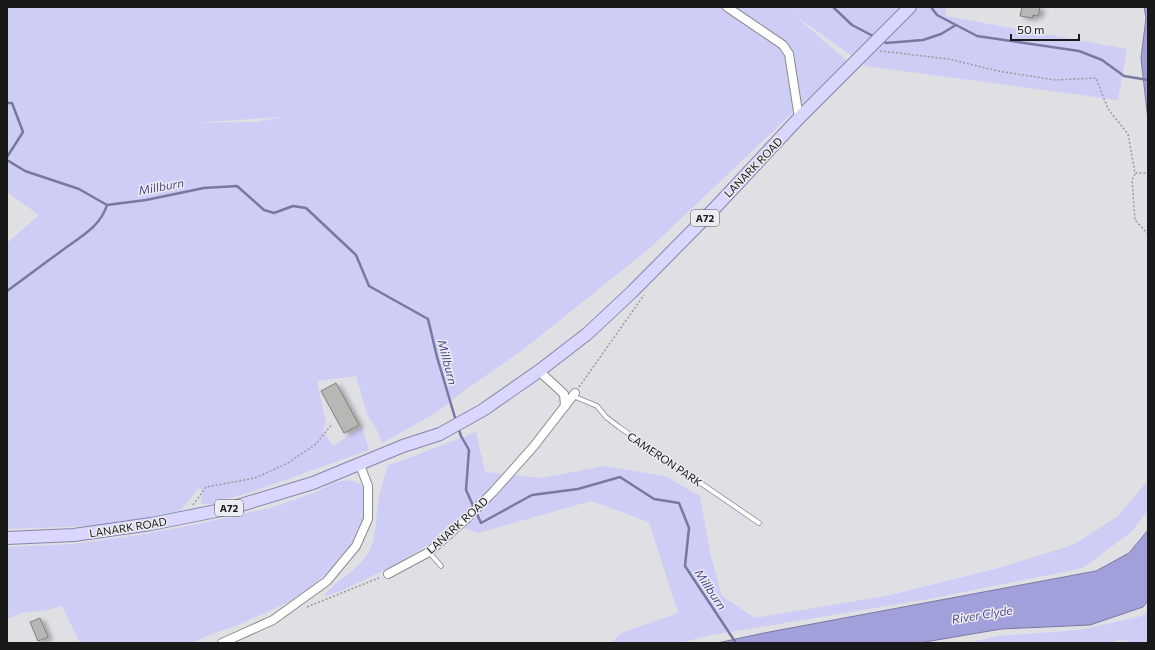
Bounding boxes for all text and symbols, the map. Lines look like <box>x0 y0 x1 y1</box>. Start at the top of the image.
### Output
scale bar <box>1011 16 1079 42</box>
text: 50 m <box>1017 22 1045 36</box>
street label: LANARK ROAD <box>721 134 785 200</box>
water label: Millburn <box>137 175 185 197</box>
road number: A72 <box>691 210 719 226</box>
water label: Millburn <box>435 338 461 386</box>
street label: CAMERON PARK <box>625 429 705 489</box>
street label: LANARK ROAD <box>424 494 490 556</box>
road number: A72 <box>215 500 243 516</box>
street label: LANARK ROAD <box>88 514 168 540</box>
water label: Millburn <box>692 566 730 612</box>
water label: River Clyde <box>951 602 1014 626</box>

